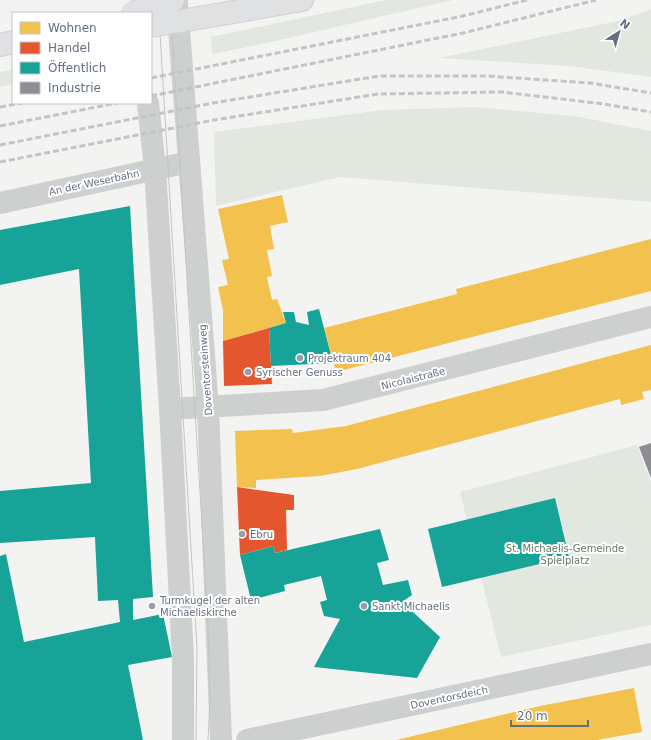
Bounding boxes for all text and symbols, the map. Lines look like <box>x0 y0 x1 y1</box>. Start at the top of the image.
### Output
legend <box>12 12 152 104</box>
north arrow <box>599 12 639 52</box>
text: N <box>617 16 632 32</box>
text: Wohnen <box>48 21 97 35</box>
text: Handel <box>48 41 90 55</box>
text: Öffentlich <box>48 59 106 75</box>
text: Industrie <box>48 81 101 95</box>
street label: An der Weserbahn <box>48 168 140 197</box>
street label: Doventorsteinweg <box>197 324 214 416</box>
marker: Projektraum 404 <box>295 353 305 363</box>
place label: Projektraum 404 <box>308 353 391 364</box>
street label: Nicolaistraße <box>380 365 446 392</box>
marker: Syrischer Genuss <box>243 367 253 377</box>
place label: Syrischer Genuss <box>256 367 343 378</box>
marker: Ebru <box>237 529 247 539</box>
place label: Ebru <box>250 529 273 540</box>
park label: St. Michaelis-Gemeinde Spielplatz <box>506 543 624 566</box>
place label: Turmkugel der alten Michaeliskirche <box>159 595 260 618</box>
marker: Turmkugel der alten Michaeliskirche <box>147 601 157 611</box>
marker: Sankt Michaelis <box>359 601 369 611</box>
place label: Sankt Michaelis <box>372 601 450 612</box>
street label: Doventorsdeich <box>409 684 489 711</box>
scale bar <box>511 702 588 728</box>
text: 20 m <box>517 709 548 723</box>

